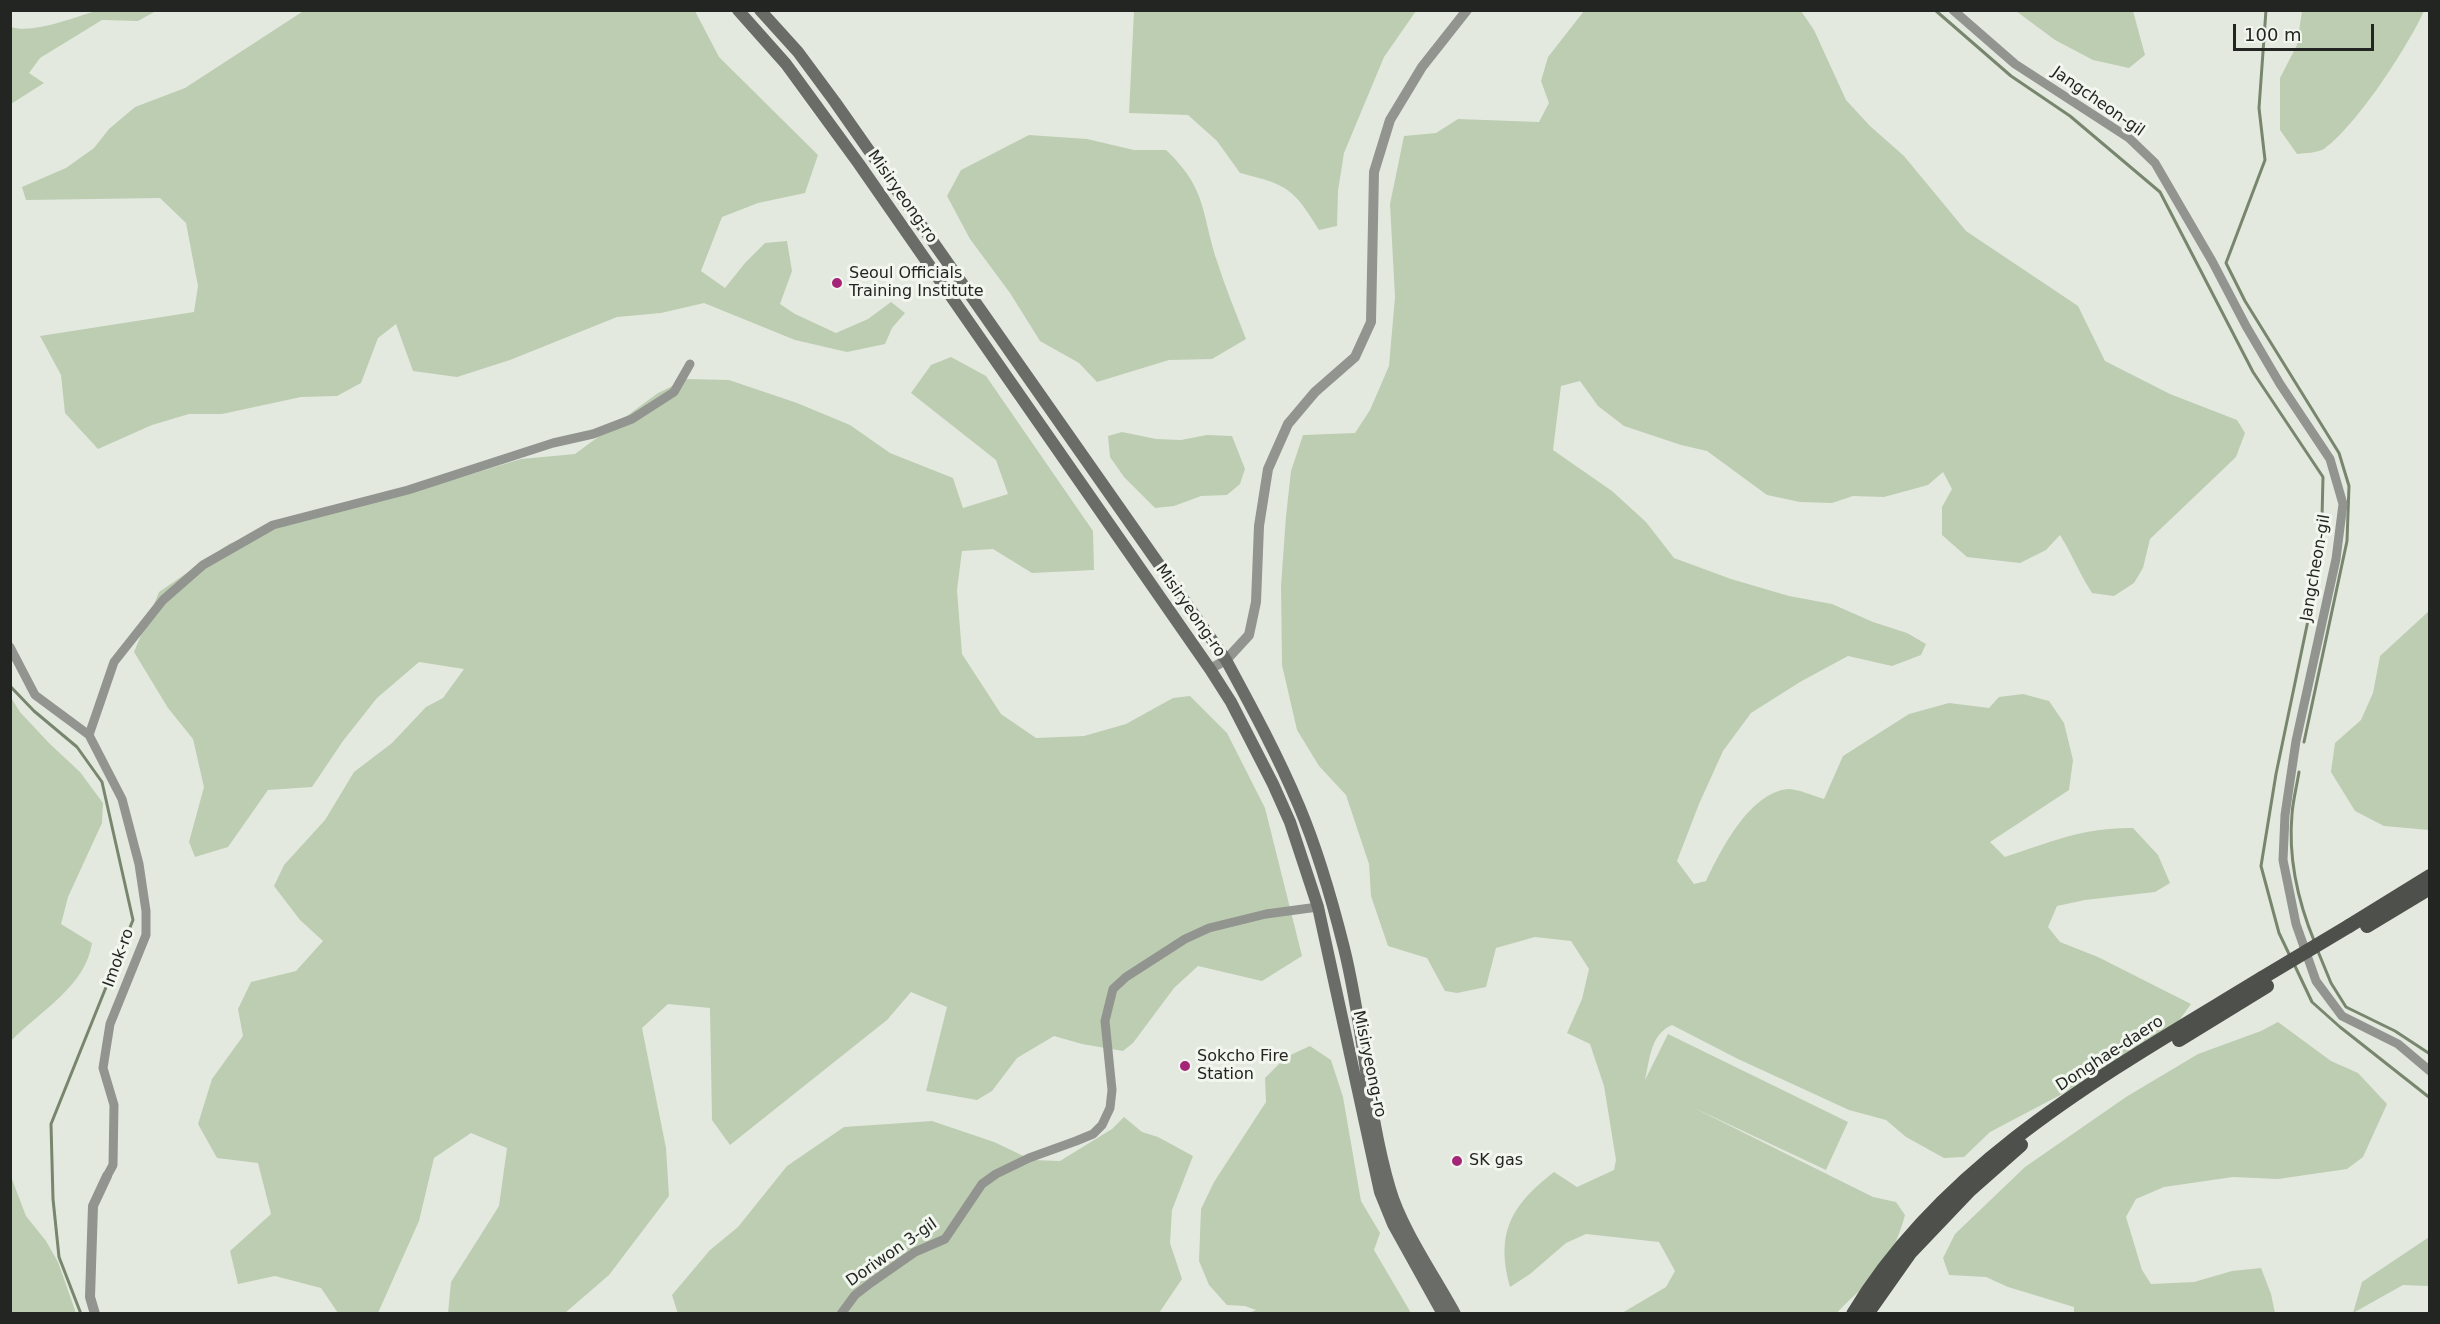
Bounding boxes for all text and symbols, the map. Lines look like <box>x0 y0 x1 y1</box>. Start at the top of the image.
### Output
scale bar <box>2236 12 2377 50</box>
text: 100 m <box>2244 24 2302 45</box>
street label: Jangcheon-gil <box>2048 63 2148 141</box>
street label: Misiryeong-ro <box>863 147 941 247</box>
place label: Seoul Officials Training Institute <box>849 264 984 302</box>
marker: Seoul Officials Training Institute <box>830 276 844 290</box>
street label: Jangcheon-gil <box>2297 513 2335 623</box>
street label: Misiryeong-ro <box>1151 561 1229 661</box>
street label: Imok-ro <box>100 926 138 990</box>
street label: Misiryeong-ro <box>1348 1009 1390 1119</box>
street label: Donghae-daero <box>2053 1012 2167 1096</box>
place label: Sokcho Fire Station <box>1197 1047 1289 1085</box>
marker: Sokcho Fire Station <box>1178 1059 1192 1073</box>
place label: SK gas <box>1469 1151 1523 1171</box>
marker: SK gas <box>1450 1154 1464 1168</box>
street label: Doriwon 3-gil <box>843 1215 941 1291</box>

